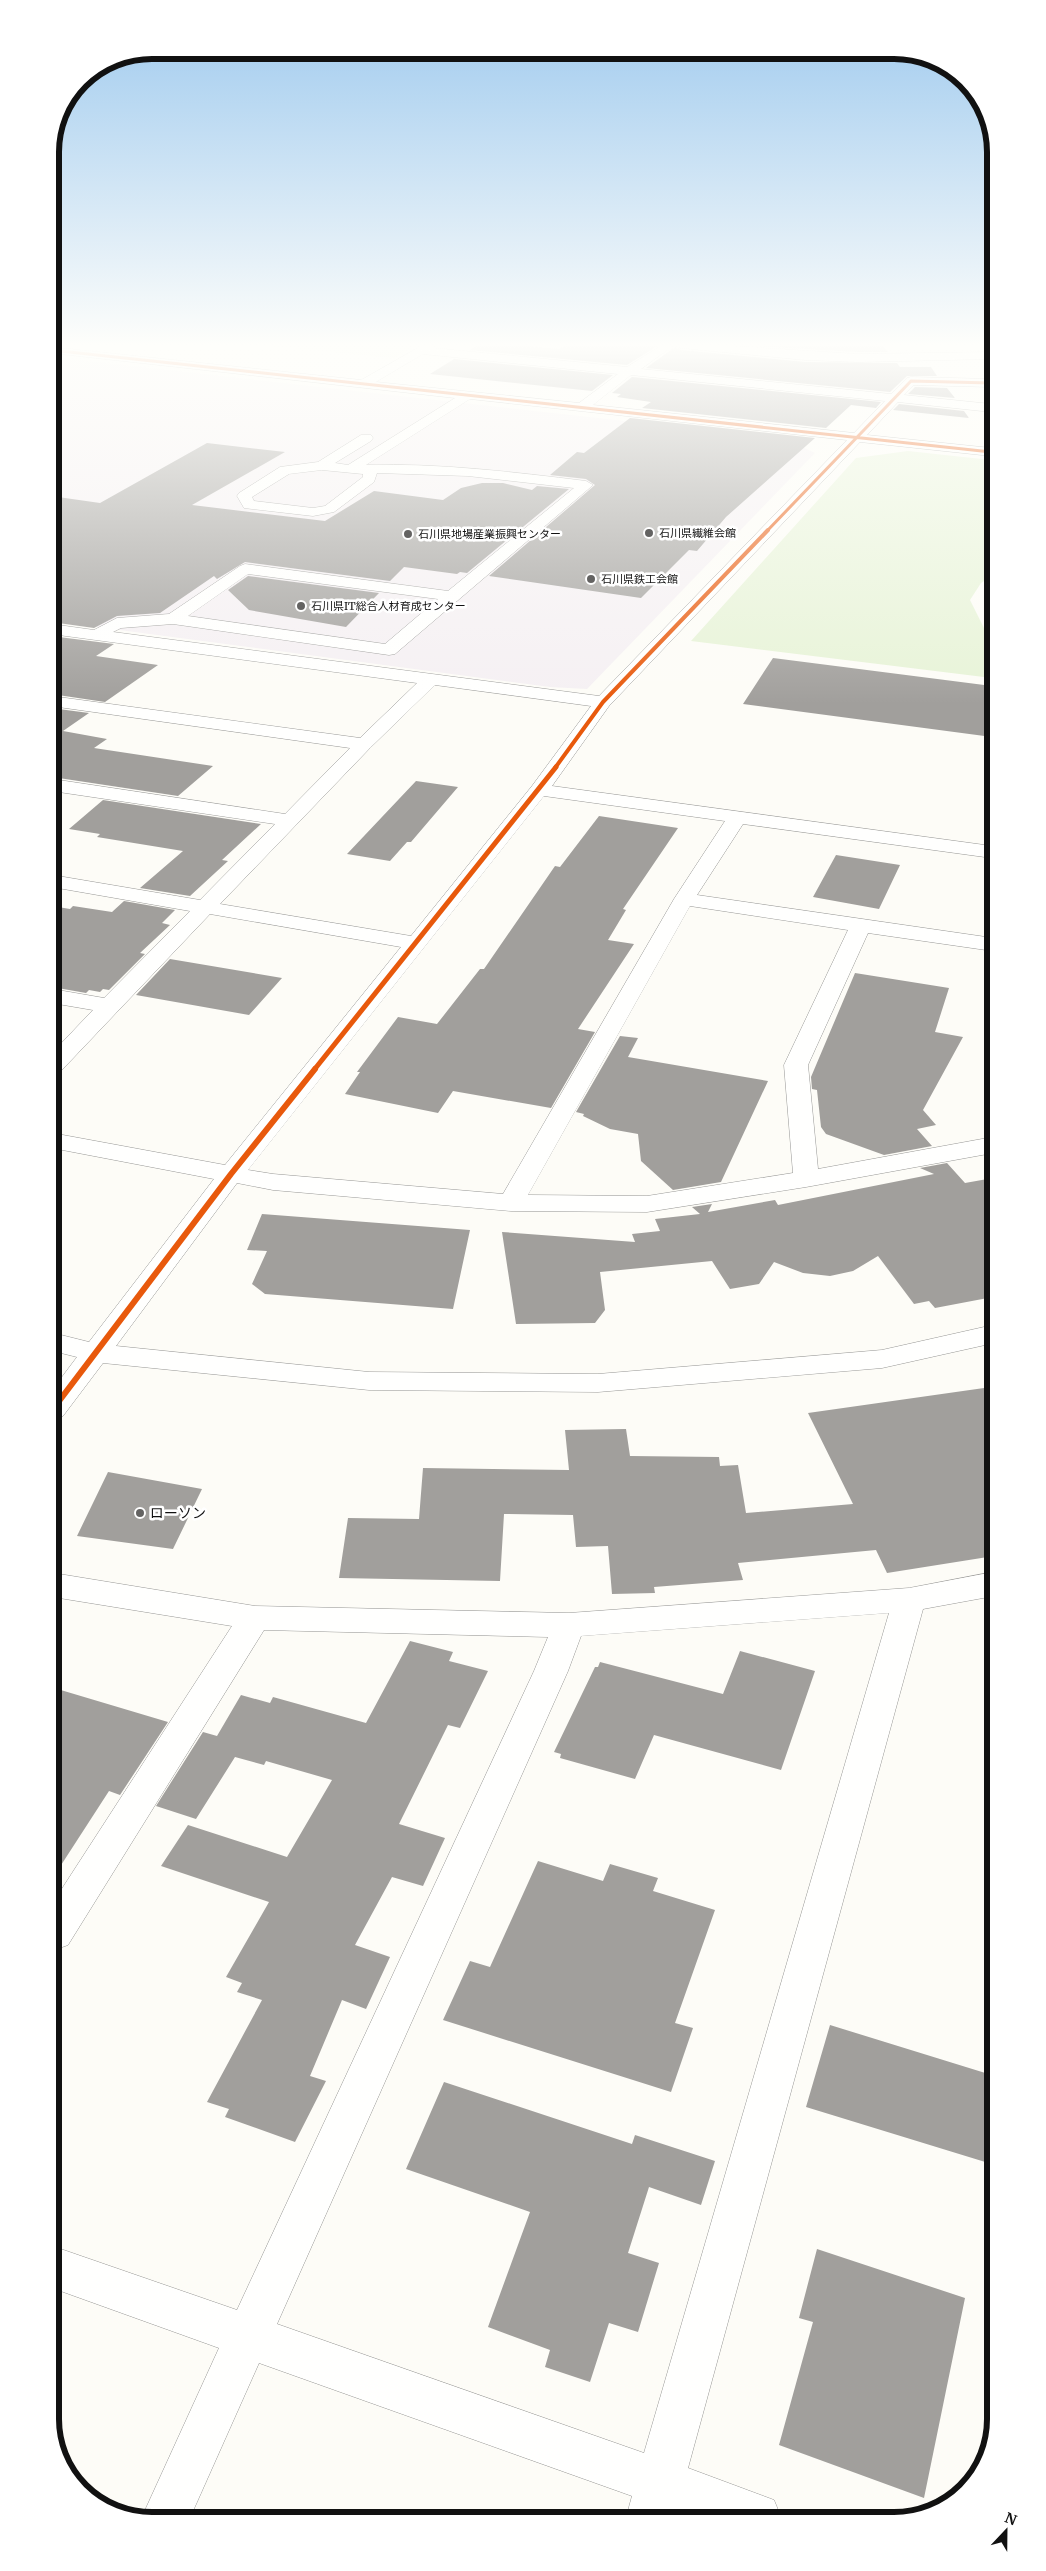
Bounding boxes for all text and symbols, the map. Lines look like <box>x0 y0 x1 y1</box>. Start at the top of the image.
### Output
place label: 石川県繊維会館 <box>659 526 736 540</box>
place label: 石川県地場産業振興センター <box>418 527 561 541</box>
marker: 石川県繊維会館 <box>643 527 655 539</box>
marker: 石川県地場産業振興センター <box>402 528 414 540</box>
place label: 石川県鉄工会館 <box>601 572 678 586</box>
marker: 石川県鉄工会館 <box>585 573 597 585</box>
place label: 石川県IT総合人材育成センター <box>311 599 466 613</box>
marker: 石川県IT総合人材育成センター <box>295 600 307 612</box>
place label: ローソン <box>150 1504 206 1522</box>
marker: ローソン <box>134 1507 146 1519</box>
north arrow <box>981 2506 1031 2556</box>
text: N <box>1002 2509 1019 2529</box>

